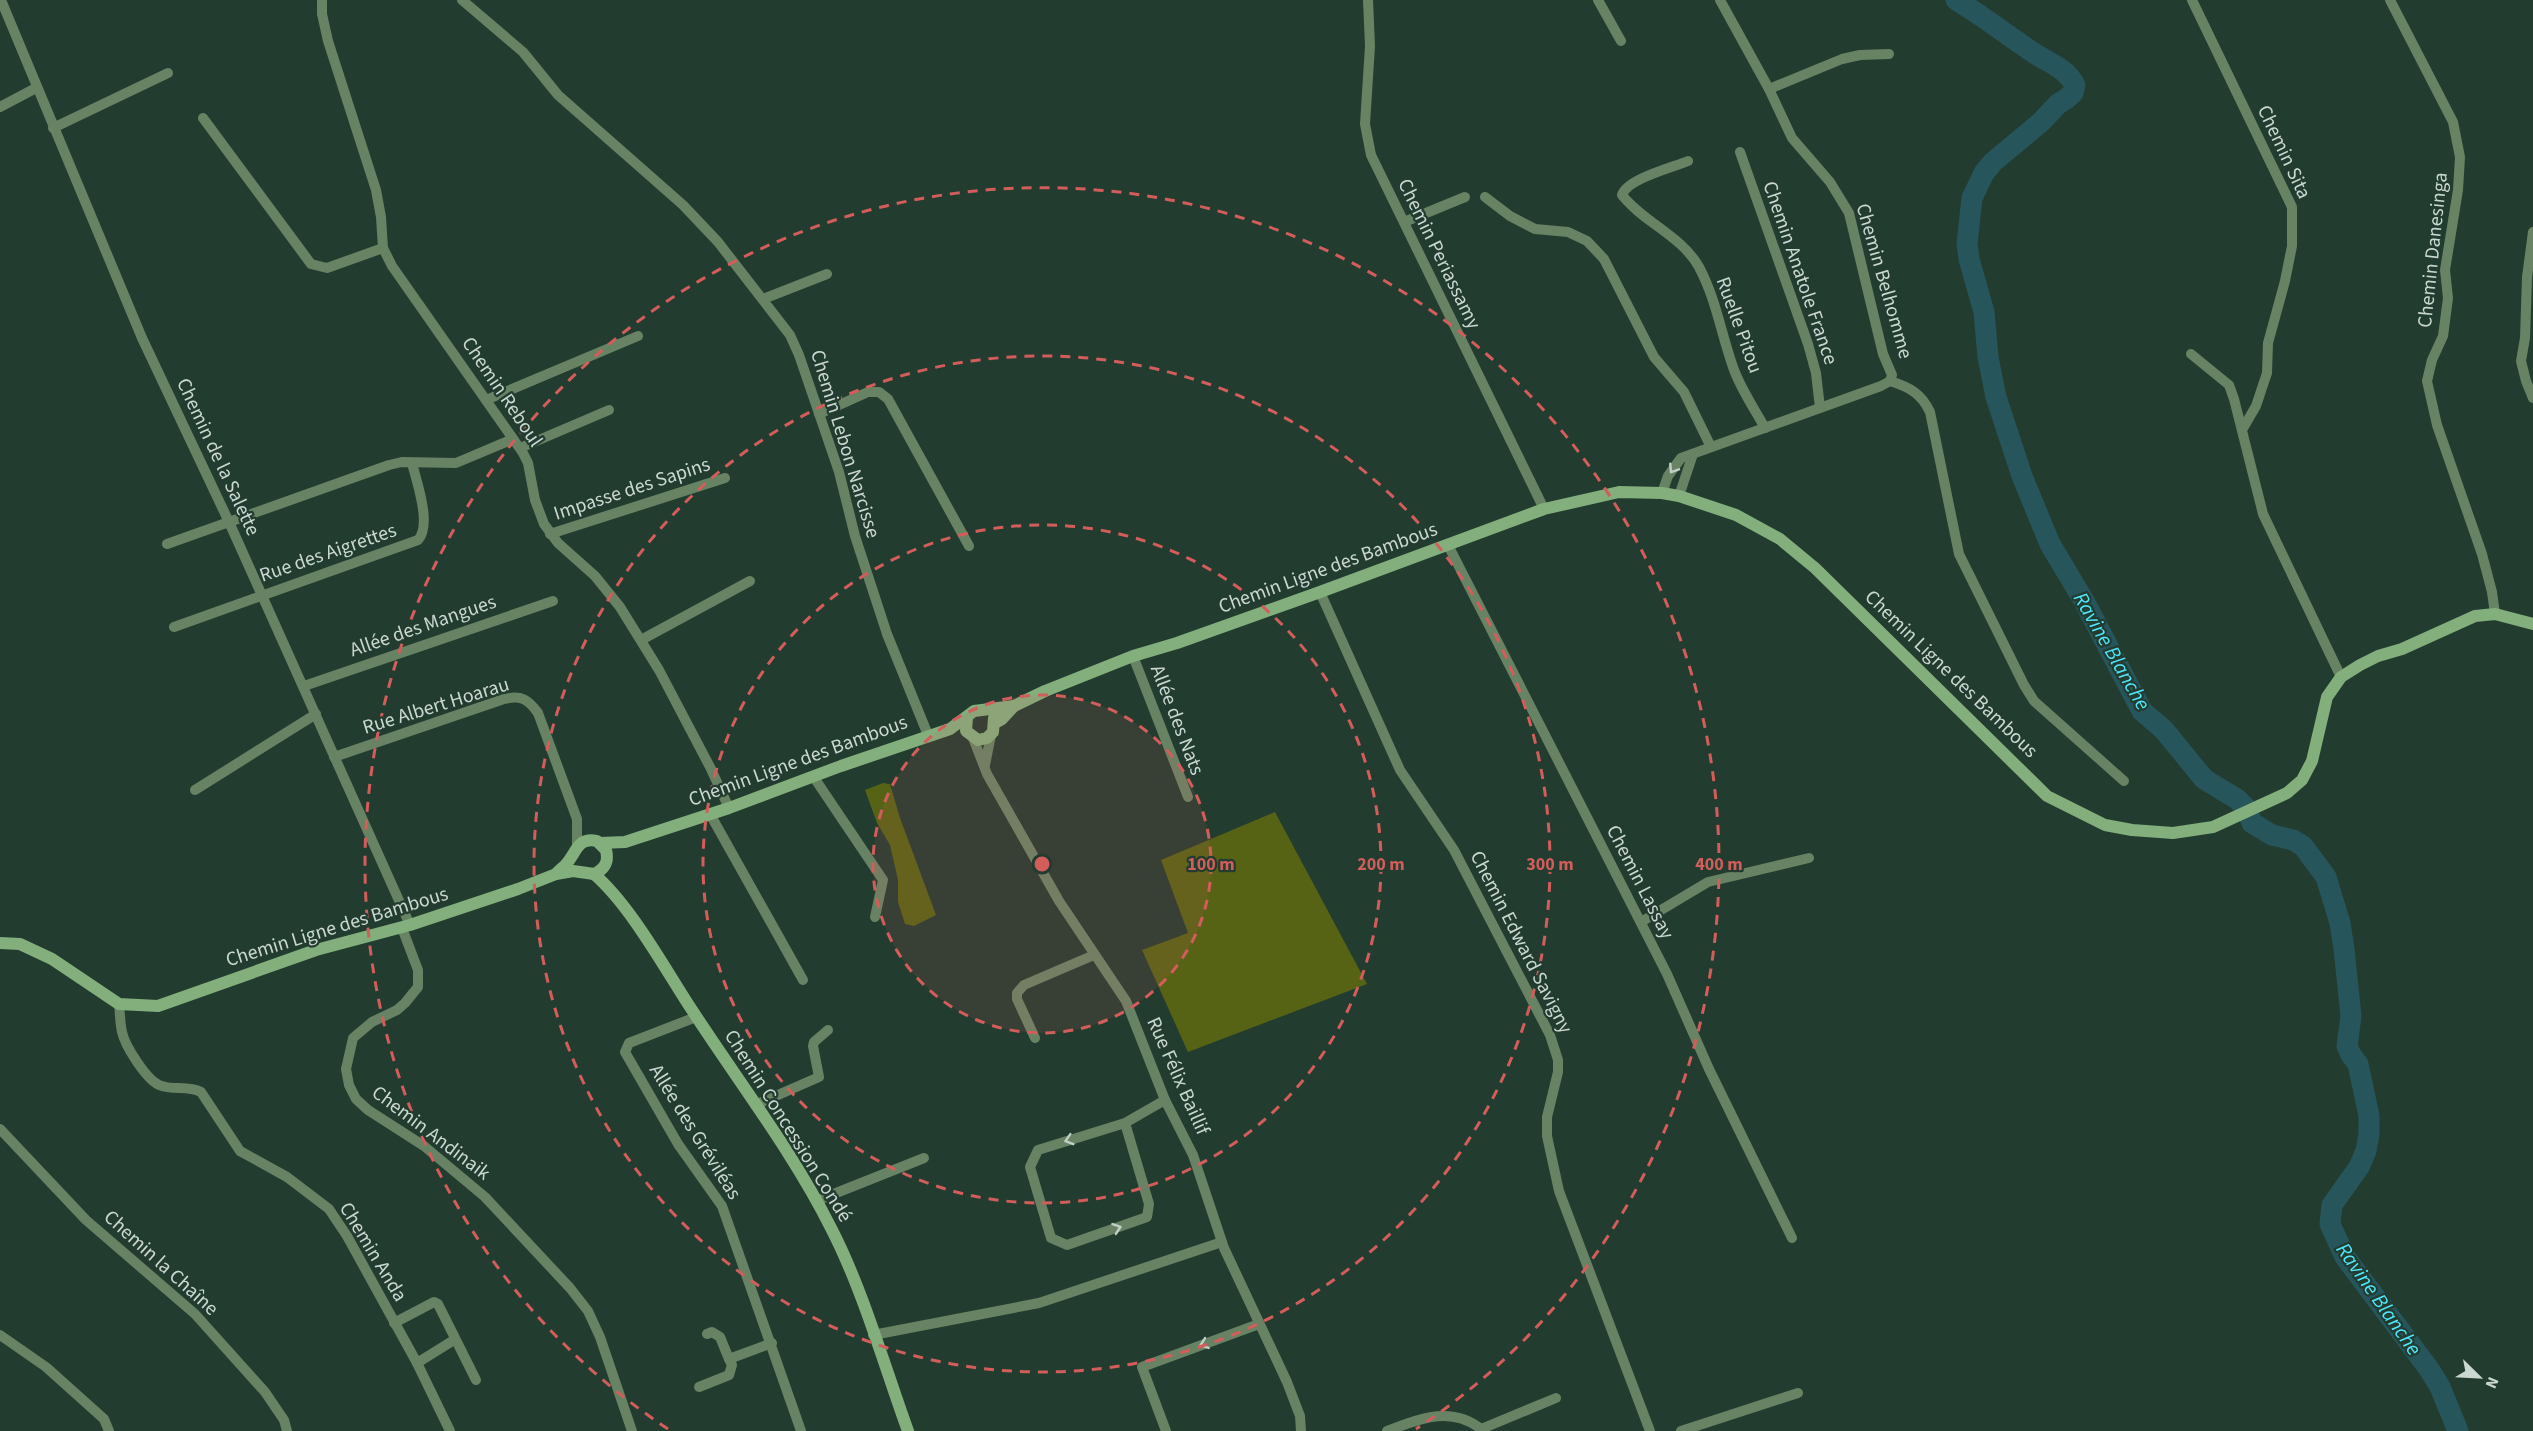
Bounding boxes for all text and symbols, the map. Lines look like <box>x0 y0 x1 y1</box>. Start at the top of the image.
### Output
street label: Chemin Sita <box>2250 100 2318 204</box>
street label: Chemin Danesinga <box>2411 171 2455 329</box>
street label: Chemin Periassamy <box>1390 174 1488 334</box>
street label: Chemin Anatole France <box>1755 178 1845 368</box>
street label: Chemin Belhomme <box>1848 200 1920 362</box>
street label: Ruelle Pitou <box>1709 273 1769 377</box>
street label: Chemin Reboul <box>455 331 549 453</box>
street label: Chemin Lebon Narcisse <box>803 346 887 542</box>
street label: Chemin de la Salette <box>169 373 267 541</box>
street label: Impasse des Sapins <box>550 451 714 527</box>
one-way arrow <box>1668 463 1680 473</box>
street label: Chemin Ligne des Bambous <box>1215 515 1441 621</box>
street label: Rue des Aigrettes <box>256 516 400 590</box>
street label: Chemin Ligne des Bambous <box>1858 584 2044 764</box>
water label: Ravine Blanche <box>2066 586 2158 716</box>
street label: Allée des Mangues <box>346 588 500 664</box>
street label: Allée des Nats <box>1143 661 1211 779</box>
street label: Rue Albert Hoarau <box>359 670 513 742</box>
street label: Chemin Ligne des Bambous <box>685 708 911 814</box>
street label: Chemin Lassay <box>1599 820 1681 944</box>
street label: Chemin Edward Savigny <box>1463 846 1580 1039</box>
text: 100 m <box>1187 852 1235 877</box>
text: 200 m <box>1357 852 1405 877</box>
text: 300 m <box>1526 852 1574 877</box>
text: 400 m <box>1695 852 1743 877</box>
centre of rings <box>1032 854 1052 874</box>
street label: Chemin Ligne des Bambous <box>222 880 452 974</box>
street label: Rue Félix Baillif <box>1140 1013 1217 1140</box>
street label: Chemin Concession Condé <box>717 1024 859 1228</box>
street label: Allée des Gréviléas <box>642 1059 748 1205</box>
street label: Chemin Andinaik <box>366 1079 496 1187</box>
one-way arrow <box>1064 1133 1075 1146</box>
street label: Chemin Anda <box>332 1197 414 1307</box>
street label: Chemin la Chaîne <box>97 1204 225 1322</box>
one-way arrow <box>1111 1222 1122 1235</box>
water label: Ravine Blanche <box>2329 1236 2429 1362</box>
one-way arrow <box>1199 1337 1210 1349</box>
north arrow <box>2449 1347 2509 1407</box>
text: N <box>2480 1373 2504 1392</box>

